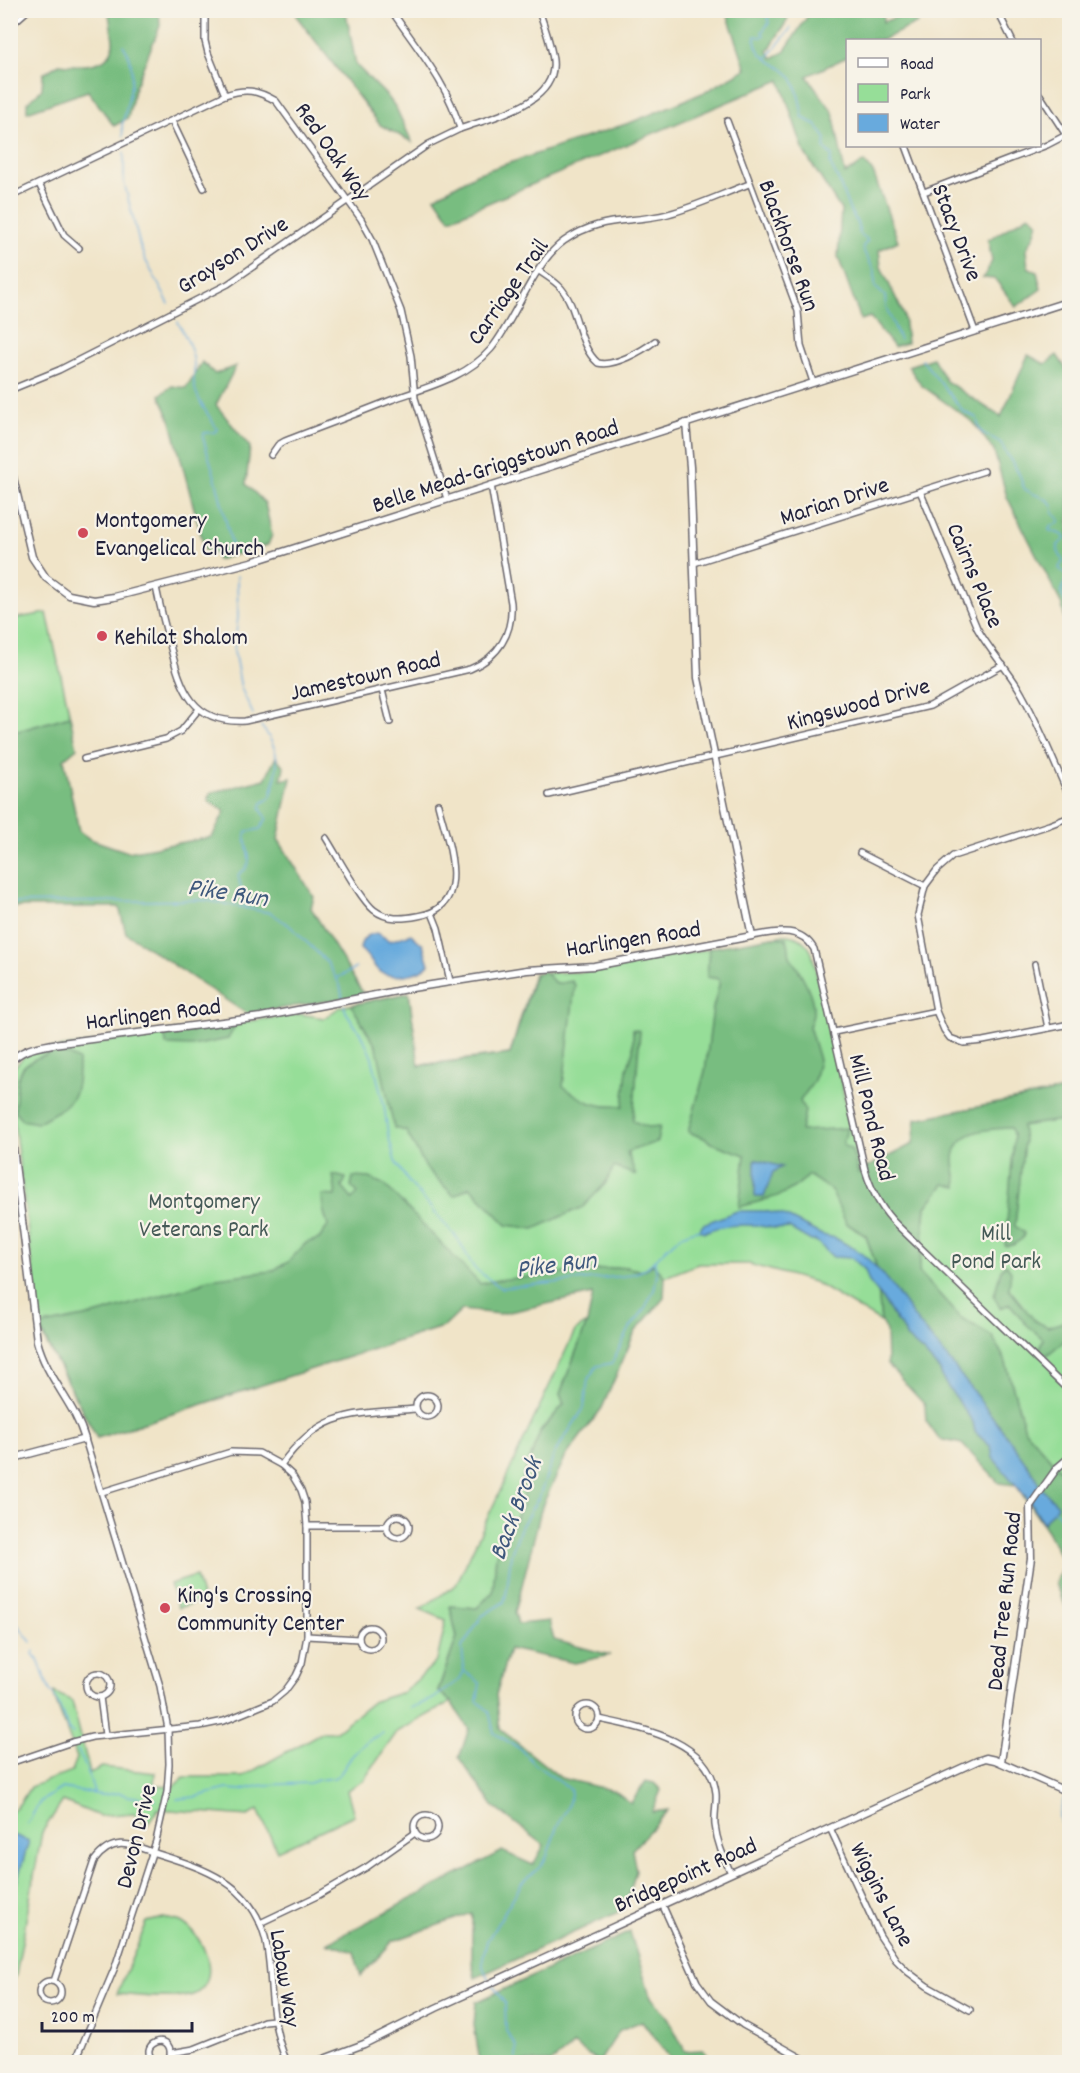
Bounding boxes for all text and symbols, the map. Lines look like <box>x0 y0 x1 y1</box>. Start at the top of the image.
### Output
legend <box>846 39 1041 147</box>
text: Road <box>900 53 934 78</box>
text: Park <box>900 83 931 108</box>
street label: Red Oak Way <box>285 96 379 210</box>
text: Water <box>900 113 940 138</box>
street label: Blackhorse Run <box>748 176 827 317</box>
street label: Stacy Drive <box>921 179 989 287</box>
street label: Grayson Drive <box>171 209 296 304</box>
street label: Carriage Trail <box>460 232 559 353</box>
street label: Belle Mead-Griggstown Road <box>368 412 624 524</box>
street label: Marian Drive <box>776 469 894 536</box>
place label: Montgomery Evangelical Church <box>95 505 264 567</box>
street label: Cairns Place <box>936 518 1011 634</box>
marker: Montgomery Evangelical Church <box>76 526 90 540</box>
place label: Kehilat Shalom <box>114 622 248 656</box>
marker: Kehilat Shalom <box>95 629 109 643</box>
street label: Jamestown Road <box>287 644 444 712</box>
street label: Kingswood Drive <box>783 670 934 741</box>
water label: Pike Run <box>185 870 271 919</box>
street label: Harlingen Road <box>564 914 703 968</box>
street label: Harlingen Road <box>84 991 223 1041</box>
street label: Mill Pond Road <box>838 1051 902 1185</box>
park label: Montgomery Veterans Park <box>139 1186 269 1248</box>
park label: Mill Pond Park <box>951 1218 1041 1280</box>
water label: Pike Run <box>514 1243 600 1290</box>
water label: Back Brook <box>481 1450 555 1566</box>
street label: Dead Tree Run Road <box>980 1510 1032 1692</box>
place label: King's Crossing Community Center <box>177 1580 344 1642</box>
marker: King's Crossing Community Center <box>158 1601 172 1615</box>
street label: Devon Drive <box>109 1781 167 1892</box>
street label: Bridgepoint Road <box>609 1830 763 1923</box>
street label: Wiggins Lane <box>840 1837 921 1953</box>
street label: Labaw Way <box>259 1927 308 2031</box>
scale bar <box>42 1995 192 2033</box>
text: 200 m <box>51 2006 95 2031</box>

